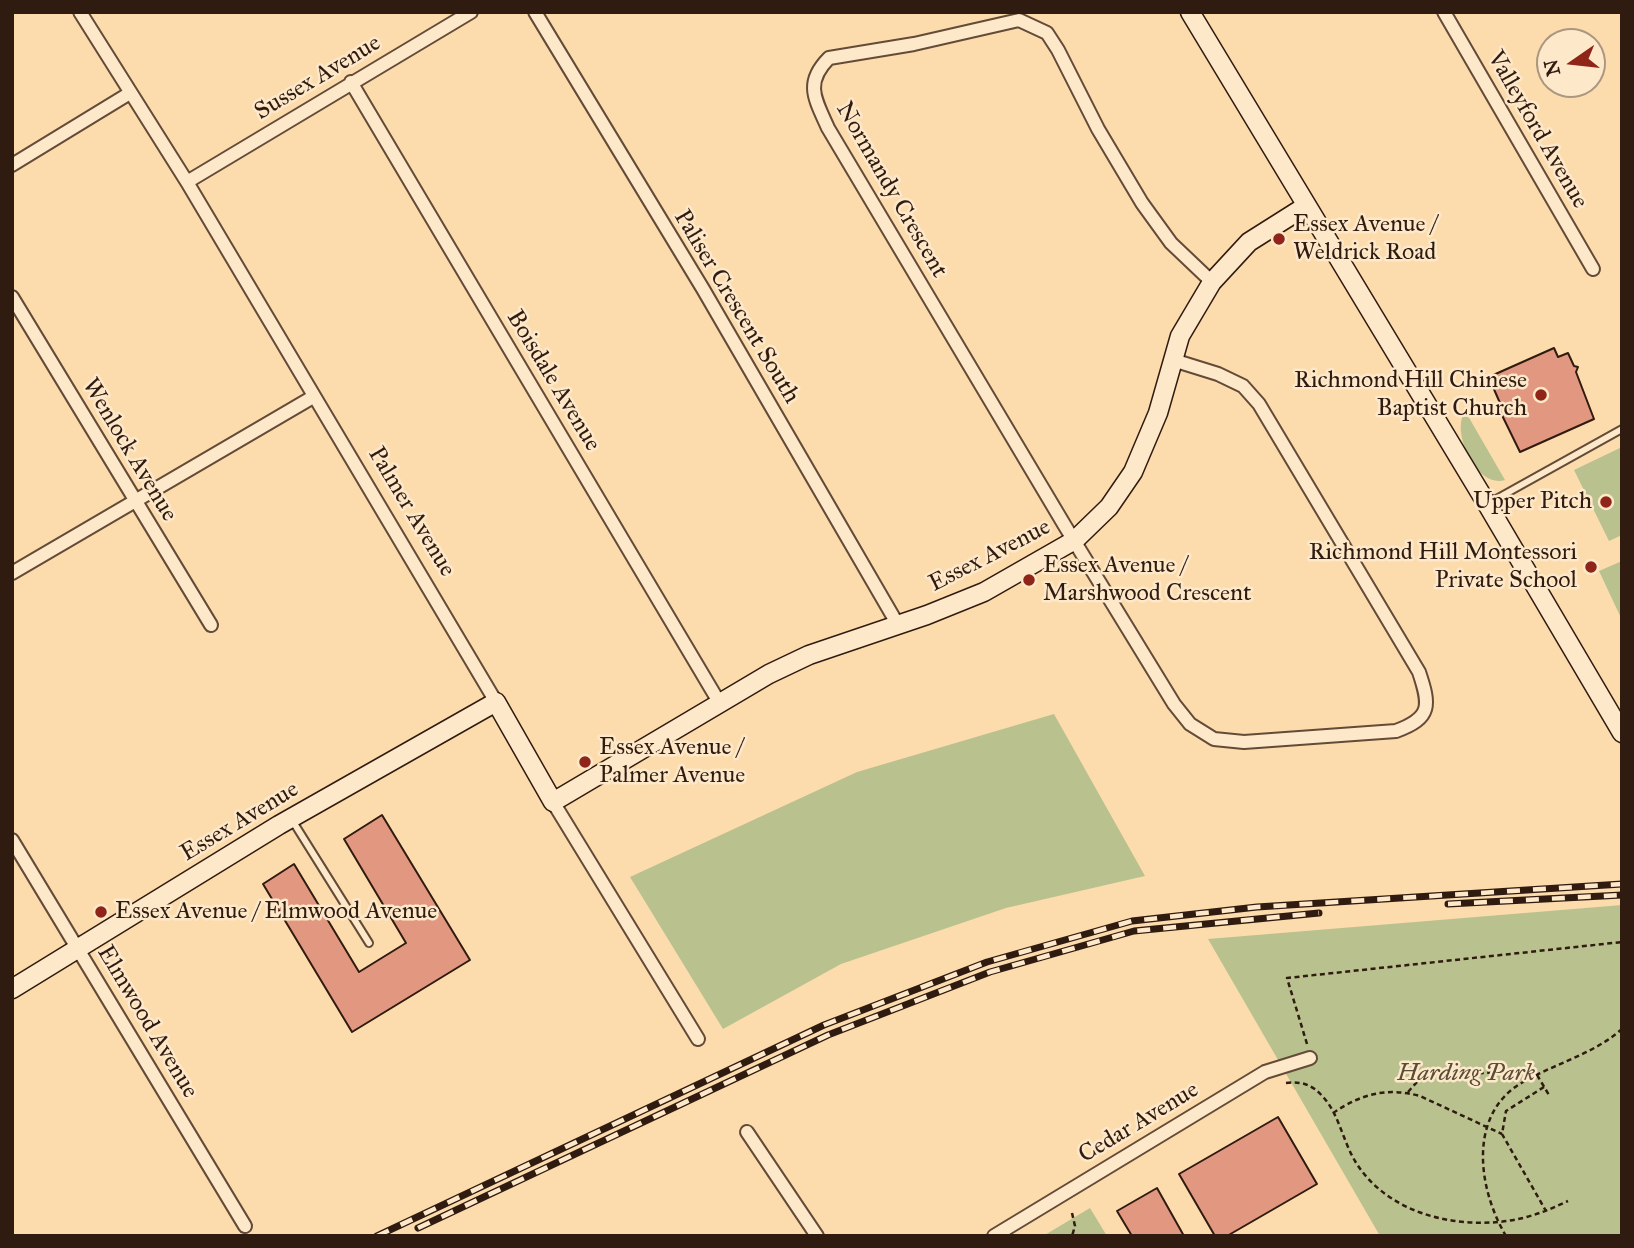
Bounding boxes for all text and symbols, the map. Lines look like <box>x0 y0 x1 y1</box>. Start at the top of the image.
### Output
north arrow <box>1536 28 1606 98</box>
street label: Sussex Avenue <box>250 29 386 127</box>
street label: Valleyford Avenue <box>1480 46 1594 214</box>
text: N <box>1539 57 1565 78</box>
street label: Normandy Crescent <box>829 97 953 283</box>
street label: Paliser Crescent South <box>667 205 805 409</box>
place label: Essex Avenue / Weldrick Road <box>1293 211 1437 267</box>
marker: Essex Avenue / Weldrick Road <box>1271 231 1287 247</box>
street label: Boisdale Avenue <box>500 305 606 457</box>
place label: Richmond Hill Chinese Baptist Church <box>1294 367 1527 423</box>
street label: Wenlock Avenue <box>75 373 183 527</box>
marker: Richmond Hill Chinese Baptist Church <box>1533 387 1549 403</box>
street label: Palmer Avenue <box>361 442 461 582</box>
place label: Upper Pitch <box>1473 488 1592 516</box>
marker: Upper Pitch <box>1598 494 1614 510</box>
street label: Essex Avenue <box>924 513 1056 599</box>
place label: Richmond Hill Montessori Private School <box>1309 539 1577 595</box>
place label: Essex Avenue / Marshwood Crescent <box>1043 552 1251 608</box>
marker: Richmond Hill Montessori Private School <box>1583 559 1599 575</box>
marker: Essex Avenue / Marshwood Crescent <box>1021 572 1037 588</box>
place label: Essex Avenue / Palmer Avenue <box>599 734 745 790</box>
marker: Essex Avenue / Palmer Avenue <box>577 754 593 770</box>
street label: Essex Avenue <box>176 776 304 868</box>
place label: Essex Avenue / Elmwood Avenue <box>115 898 437 926</box>
marker: Essex Avenue / Elmwood Avenue <box>93 904 109 920</box>
street label: Elmwood Avenue <box>90 940 204 1104</box>
park label: Harding Park <box>1397 1060 1535 1088</box>
street label: Cedar Avenue <box>1074 1076 1204 1170</box>

